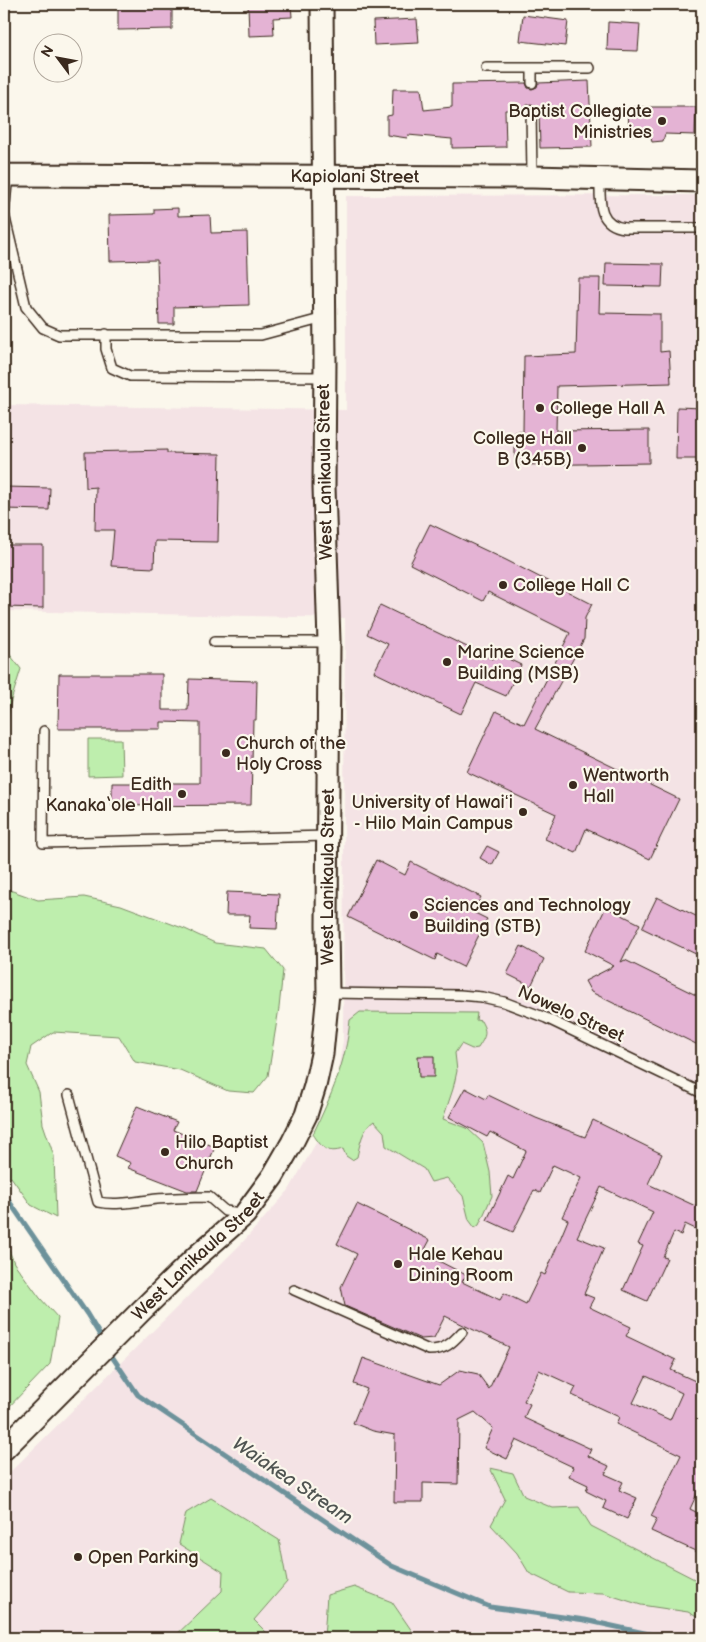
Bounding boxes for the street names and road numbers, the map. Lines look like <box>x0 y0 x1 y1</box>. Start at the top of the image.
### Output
street label: Kapiolani Street <box>290 166 420 187</box>
street label: West Lanikaula Street <box>313 383 337 560</box>
street label: West Lanikaula Street <box>316 788 338 965</box>
street label: Nowelo Street <box>515 981 628 1047</box>
street label: West Lanikaula Street <box>127 1187 269 1325</box>

